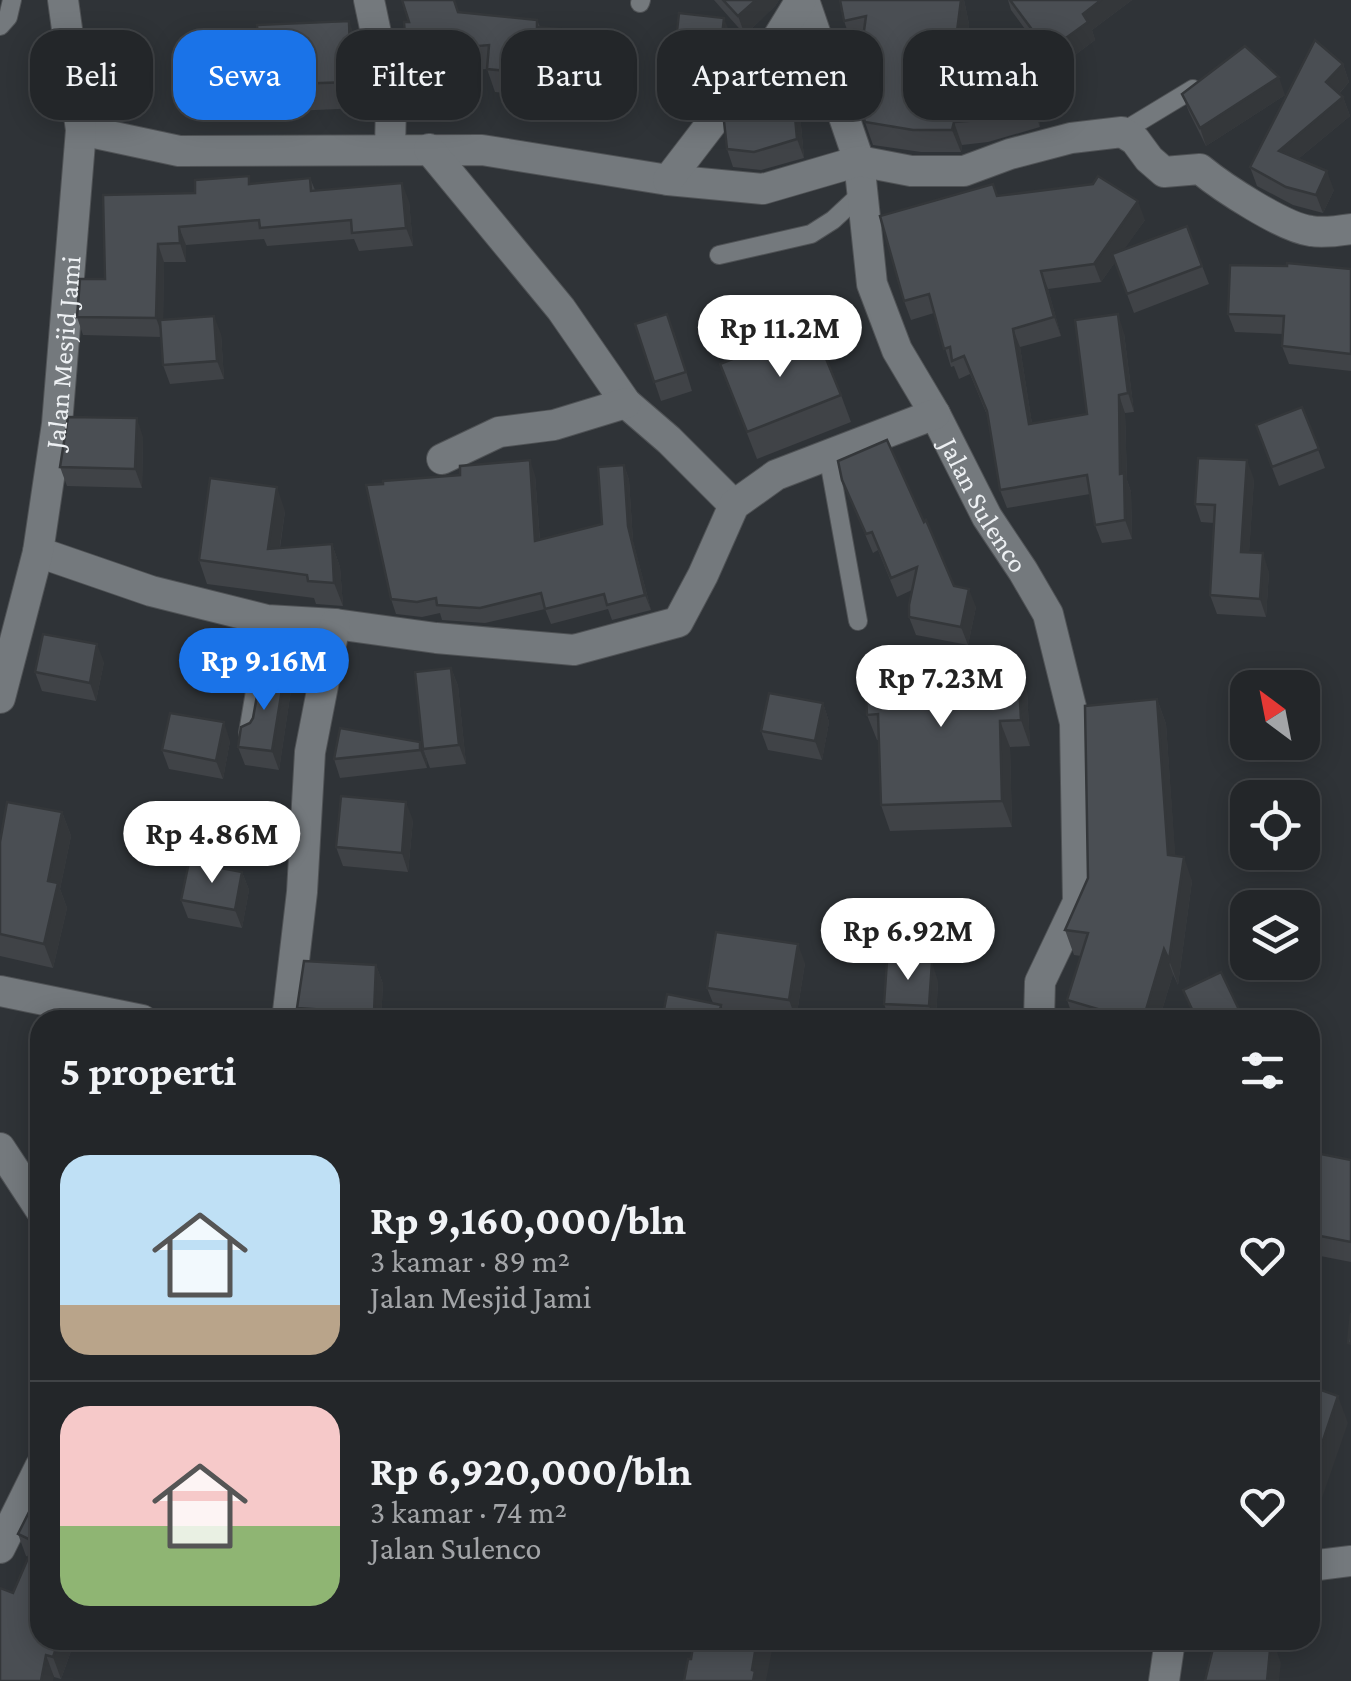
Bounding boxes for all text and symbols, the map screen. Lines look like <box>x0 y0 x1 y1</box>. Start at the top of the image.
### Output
chip: Beli <box>30 30 153 120</box>
chip: Sewa <box>173 30 316 120</box>
chip: Filter <box>336 30 481 120</box>
chip: Baru <box>501 30 637 120</box>
chip: Apartemen <box>657 30 883 120</box>
chip: Rumah <box>903 30 1074 120</box>
street label: Jalan Mesjid Jami <box>38 255 87 454</box>
pin: Rp 11.2M <box>677 295 883 380</box>
text: Rp 11.2M <box>720 309 840 345</box>
street label: Jalan Sulenco <box>932 430 1034 578</box>
pin: Rp 9.16M <box>161 628 367 713</box>
text: Rp 9.16M <box>201 642 327 678</box>
pin: Rp 7.23M <box>838 645 1044 730</box>
text: Rp 7.23M <box>878 659 1004 695</box>
north arrow <box>1230 670 1320 760</box>
map controls <box>1230 670 1320 980</box>
button: locate <box>1230 780 1320 870</box>
pin: Rp 4.86M <box>109 801 315 886</box>
text: Rp 4.86M <box>145 815 279 851</box>
button: layers <box>1230 890 1320 980</box>
pin: Rp 6.92M <box>805 898 1011 983</box>
text: Rp 6.92M <box>843 912 973 948</box>
icon: filters <box>1235 1043 1290 1098</box>
text: 5 properti <box>60 1047 236 1094</box>
icon: home <box>140 1195 260 1315</box>
text: Rp 9,160,000/bln <box>370 1196 686 1243</box>
icon: heart <box>1235 1228 1290 1283</box>
text: 3 kamar · 89 m² <box>370 1243 570 1279</box>
text: Jalan Mesjid Jami <box>370 1279 591 1315</box>
icon: home <box>140 1446 260 1566</box>
text: Rp 6,920,000/bln <box>370 1447 692 1494</box>
icon: heart <box>1235 1479 1290 1534</box>
text: 3 kamar · 74 m² <box>370 1494 567 1530</box>
text: Jalan Sulenco <box>370 1530 541 1566</box>

